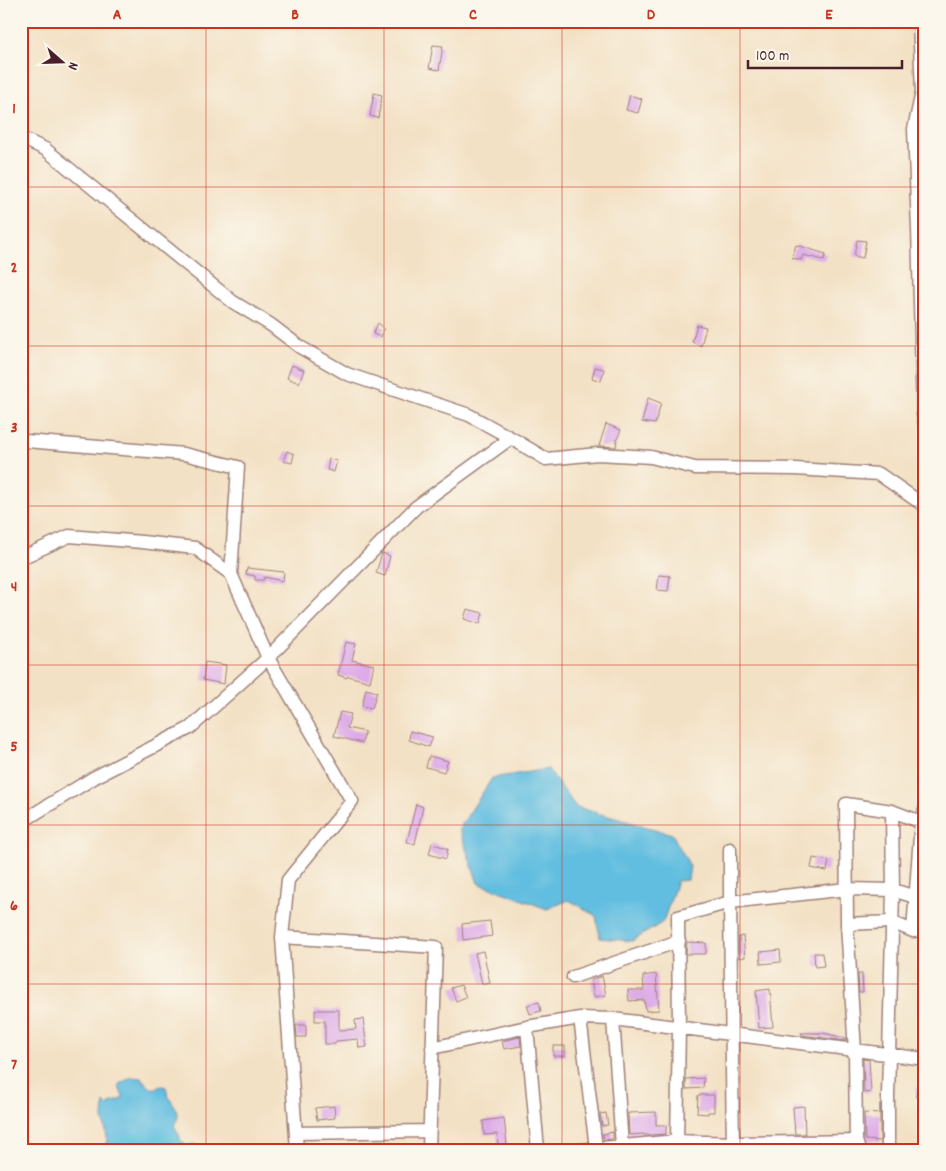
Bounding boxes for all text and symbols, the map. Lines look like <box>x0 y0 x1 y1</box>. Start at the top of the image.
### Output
text: A <box>113 4 122 27</box>
text: B <box>291 4 299 27</box>
text: C <box>469 4 477 27</box>
text: D <box>647 4 656 27</box>
text: E <box>825 4 833 27</box>
north arrow <box>38 38 88 88</box>
scale bar <box>748 38 902 70</box>
text: 100 m <box>756 46 789 68</box>
text: N <box>62 59 83 73</box>
text: 1 <box>12 98 16 121</box>
text: 2 <box>11 257 18 280</box>
text: 3 <box>10 417 18 440</box>
text: 4 <box>11 576 17 599</box>
text: 5 <box>10 736 18 759</box>
text: 6 <box>10 895 18 918</box>
text: 7 <box>11 1054 17 1077</box>

